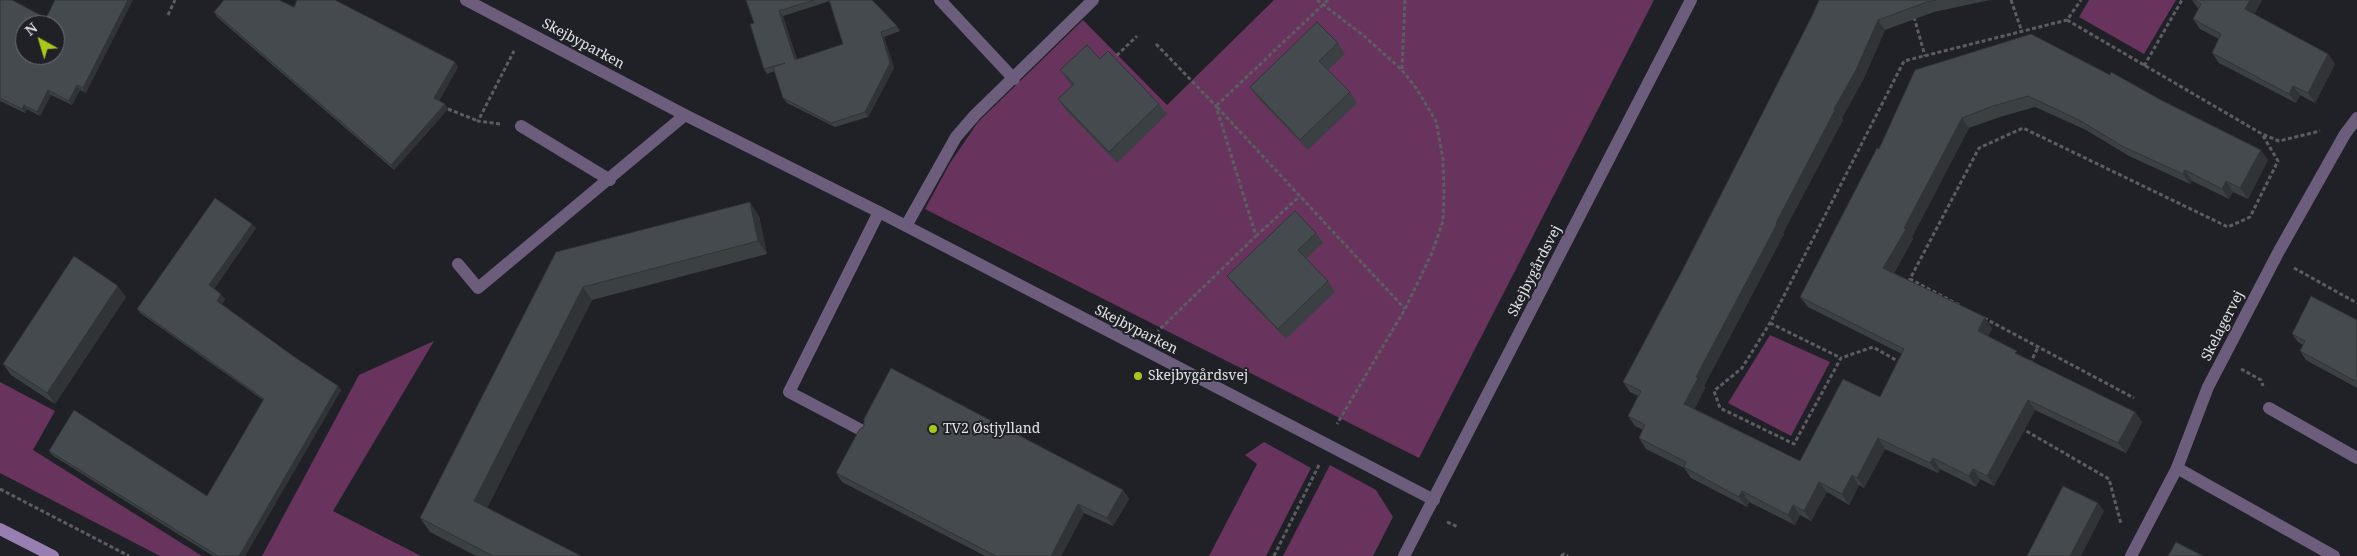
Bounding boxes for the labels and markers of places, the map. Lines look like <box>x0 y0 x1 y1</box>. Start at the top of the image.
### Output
place label: Skejbygårdsvej <box>1148 368 1248 384</box>
marker: Skejbygårdsvej <box>1132 370 1144 382</box>
place label: TV2 Østjylland <box>943 421 1040 437</box>
marker: TV2 Østjylland <box>927 423 939 435</box>

